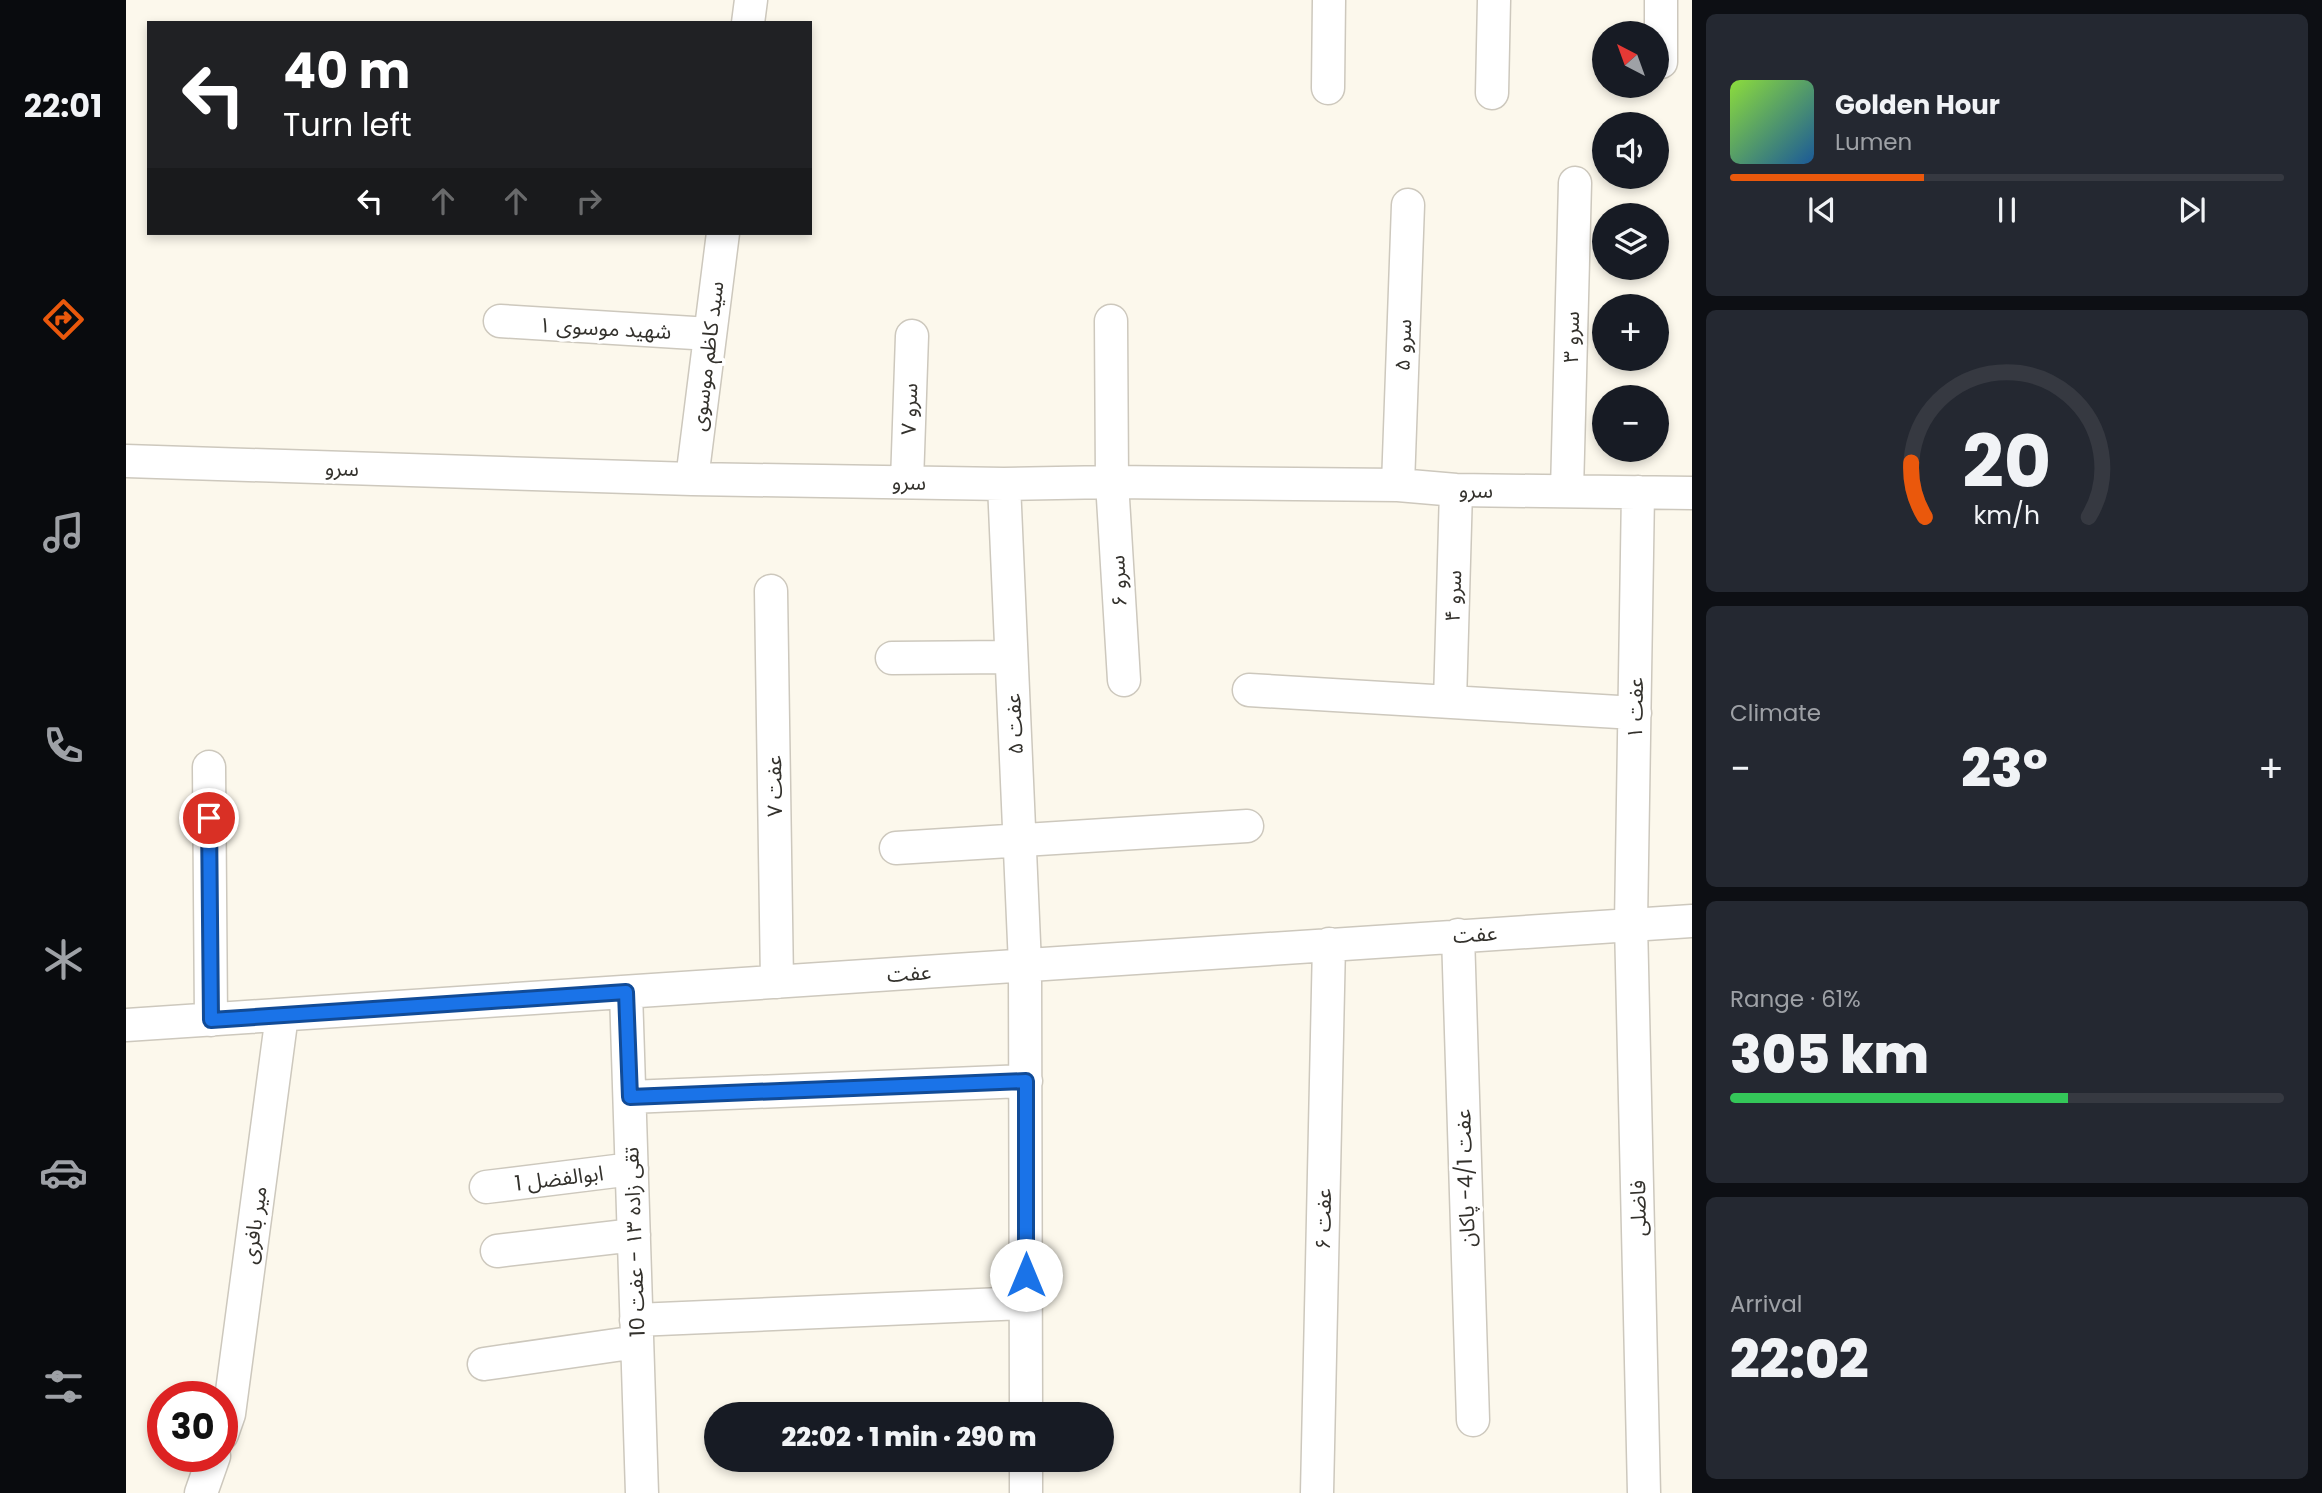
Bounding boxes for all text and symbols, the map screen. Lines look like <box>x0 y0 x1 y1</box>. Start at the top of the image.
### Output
north arrow <box>1592 21 1670 98</box>
map controls <box>1592 21 1669 462</box>
text: 40 m <box>283 37 410 105</box>
icon: left <box>168 49 259 140</box>
text: 22:01 <box>24 83 102 128</box>
text: Golden Hour <box>1835 87 2000 123</box>
text: Turn left <box>283 102 412 147</box>
button: sound <box>1592 112 1669 189</box>
text: Lumen <box>1835 126 1912 158</box>
icon: left <box>351 182 389 220</box>
icon: ahead <box>424 182 462 220</box>
icon: ahead <box>497 182 535 220</box>
icon: right <box>570 182 608 220</box>
icon: previous <box>1803 191 1841 229</box>
icon: pause <box>1988 191 2026 229</box>
icon: next <box>2173 191 2211 229</box>
button: layers <box>1592 203 1669 280</box>
street label: سید کاظم موسوی <box>683 279 732 433</box>
button: + <box>1592 294 1669 371</box>
icon: directions <box>39 295 88 344</box>
street label: شهید موسوی ۱ <box>538 310 672 346</box>
street label: سرو ۳ <box>1556 311 1586 363</box>
street label: سرو ۵ <box>1388 319 1418 371</box>
street label: سرو ۷ <box>894 383 924 435</box>
button: − <box>1592 385 1669 462</box>
text: 20 <box>1962 411 2052 512</box>
street label: سرو <box>324 453 360 483</box>
street label: سرو <box>892 467 926 497</box>
street label: سرو <box>1459 475 1493 505</box>
text: km/h <box>1974 497 2040 532</box>
icon: music <box>39 508 88 557</box>
street label: سرو ۶ <box>1102 554 1134 608</box>
street label: سرو ۴ <box>1438 570 1468 622</box>
street label: عفت ۱ <box>1620 677 1650 739</box>
street label: عفت ۵ <box>998 693 1030 755</box>
text: Climate <box>1730 697 1821 729</box>
icon: phone <box>39 721 88 770</box>
text: 23° <box>1961 732 2048 805</box>
text: − <box>1730 742 1751 795</box>
text: + <box>2258 742 2284 795</box>
street label: عفت ۷ <box>759 755 789 817</box>
pin <box>179 788 239 848</box>
icon: arrive <box>190 799 228 837</box>
street label: عفت <box>1452 918 1498 950</box>
icon: climate <box>39 935 88 984</box>
street label: عفت <box>886 957 932 989</box>
text: Range · 61% <box>1730 983 1861 1015</box>
text: 305 km <box>1730 1018 1929 1091</box>
street label: عفت 4/1- پاکان <box>1448 1108 1482 1248</box>
street label: تقی زاده ۱۳ - عفت 10 <box>616 1146 652 1338</box>
icon: car <box>39 1148 88 1197</box>
street label: ابوالفضل 1 <box>513 1158 605 1198</box>
street label: فاضلی <box>1623 1180 1653 1236</box>
street label: میر بافری <box>234 1184 274 1266</box>
street label: عفت ۶ <box>1308 1188 1338 1250</box>
position arrow <box>989 1238 1063 1312</box>
text: Arrival <box>1730 1288 1802 1320</box>
text: 22:02 <box>1730 1323 1869 1396</box>
icon: filters <box>39 1362 88 1411</box>
speed limit sign: 30 <box>147 1381 238 1472</box>
text: 22:02 · 1 min · 290 m <box>782 1419 1036 1455</box>

